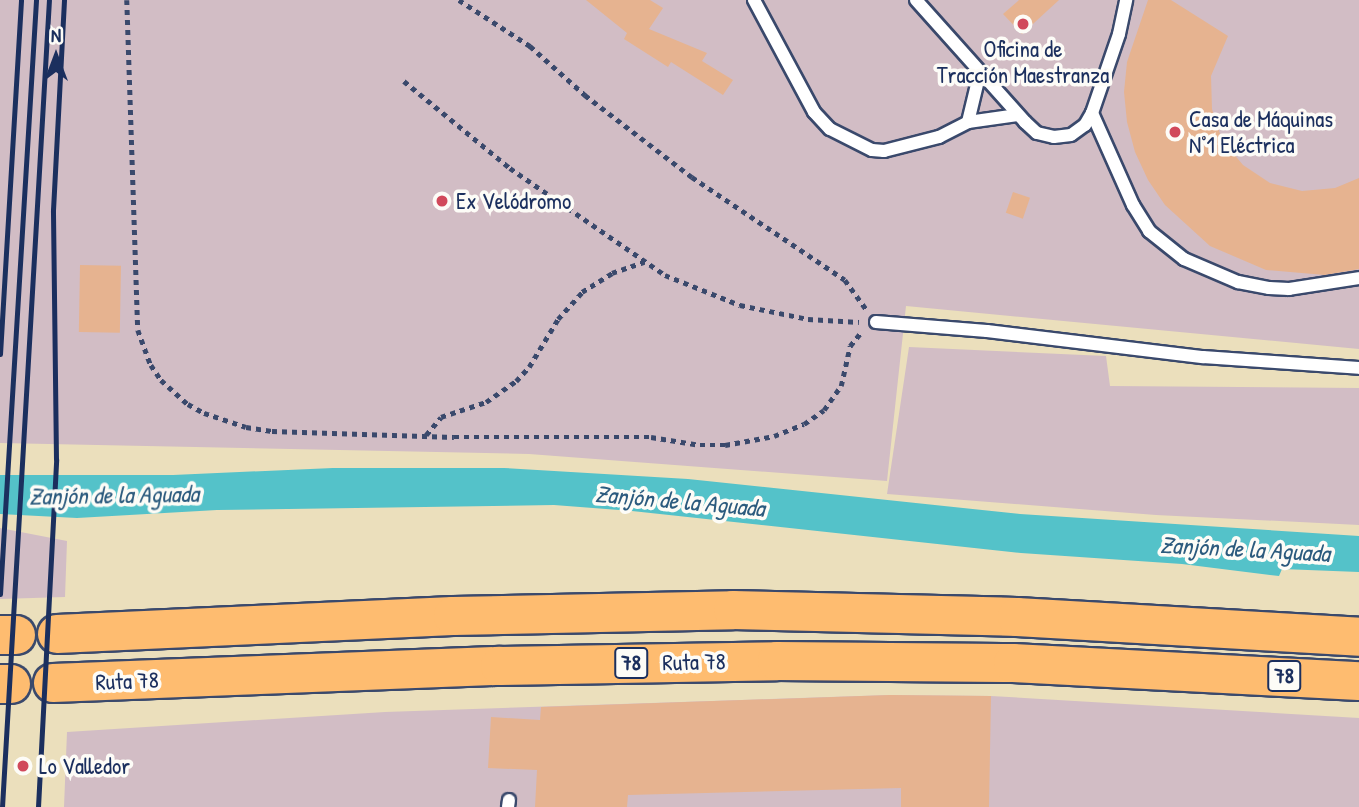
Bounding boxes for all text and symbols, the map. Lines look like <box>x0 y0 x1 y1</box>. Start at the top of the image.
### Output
marker: Oficina de Tracción Maestranza <box>1015 16 1031 32</box>
north arrow <box>21 21 91 91</box>
text: N <box>51 22 61 48</box>
place label: Oficina de Tracción Maestranza <box>937 35 1109 89</box>
place label: Casa de Máquinas N°1 Eléctrica <box>1189 105 1333 159</box>
marker: Casa de Máquinas N°1 Eléctrica <box>1167 124 1183 140</box>
place label: Ex Velódromo <box>456 187 571 215</box>
marker: Ex Velódromo <box>434 193 450 209</box>
water label: Zanjón de la Aguada <box>29 479 199 511</box>
water label: Zanjón de la Aguada <box>594 479 766 523</box>
water label: Zanjón de la Aguada <box>1159 530 1331 568</box>
road number: 78 <box>614 646 648 680</box>
street label: Ruta 78 <box>662 648 726 676</box>
road number: 78 <box>1266 658 1302 694</box>
street label: Ruta 78 <box>95 666 159 696</box>
place label: Lo Valledor <box>39 752 130 780</box>
marker: Lo Valledor <box>13 756 33 776</box>

